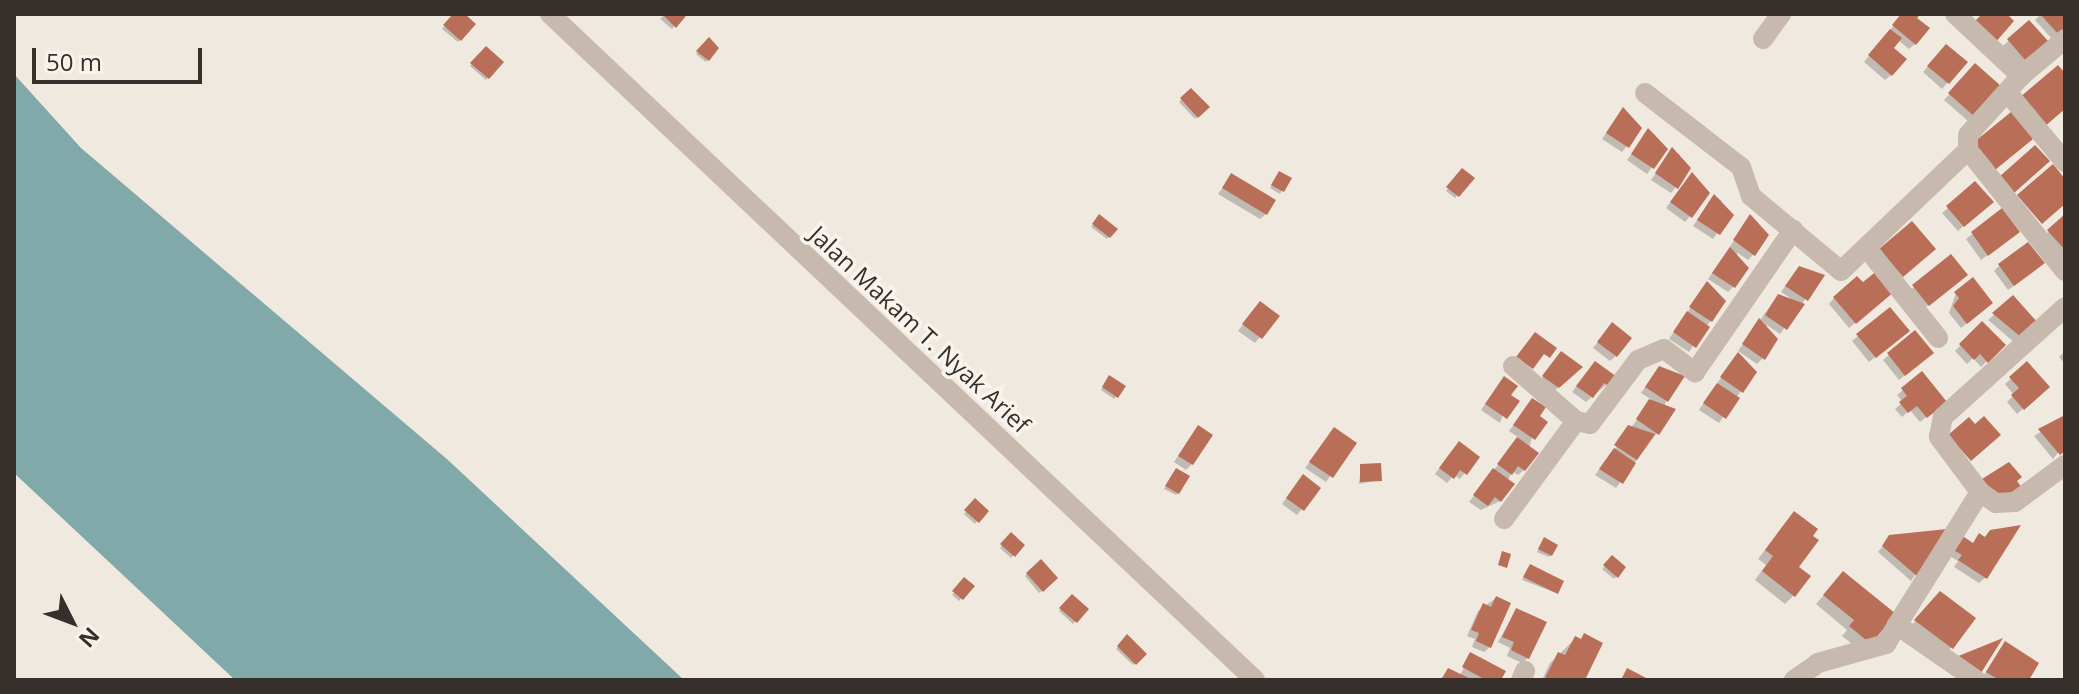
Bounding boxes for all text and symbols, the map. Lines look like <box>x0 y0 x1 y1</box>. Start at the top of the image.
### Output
scale bar <box>36 32 206 82</box>
text: 50 m <box>46 45 102 78</box>
street label: Jalan Makam T. Nyak Arief <box>804 220 1036 438</box>
north arrow <box>32 582 112 662</box>
text: N <box>73 621 107 655</box>

